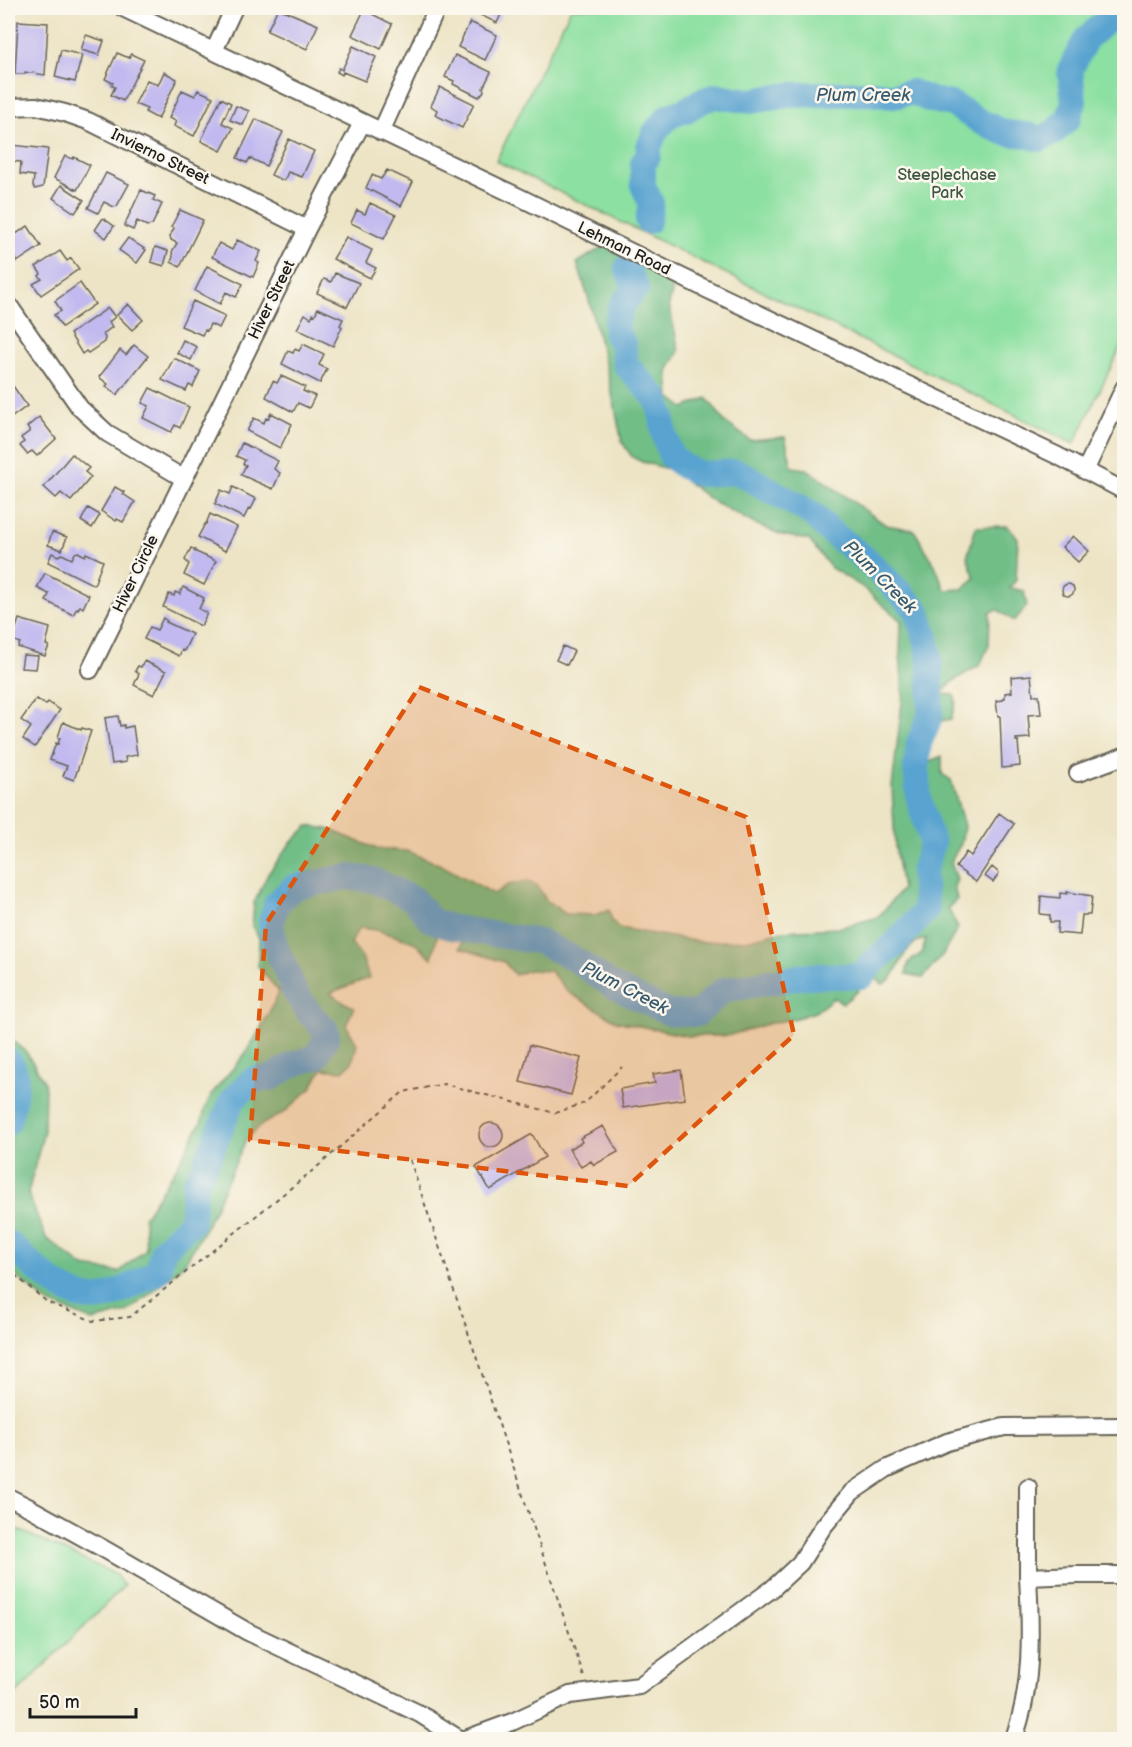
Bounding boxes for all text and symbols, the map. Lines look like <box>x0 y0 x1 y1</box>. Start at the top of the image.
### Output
water label: Plum Creek <box>816 85 911 106</box>
street label: Invierno Street <box>108 125 212 189</box>
park label: Steeplechase Park <box>897 166 997 203</box>
street label: Lehman Road <box>574 218 674 280</box>
street label: Hiver Street <box>245 257 299 343</box>
street label: Hiver Circle <box>109 532 163 616</box>
water label: Plum Creek <box>839 536 922 619</box>
water label: Plum Creek <box>578 957 673 1019</box>
scale bar <box>30 1681 136 1719</box>
text: 50 m <box>39 1692 80 1713</box>

